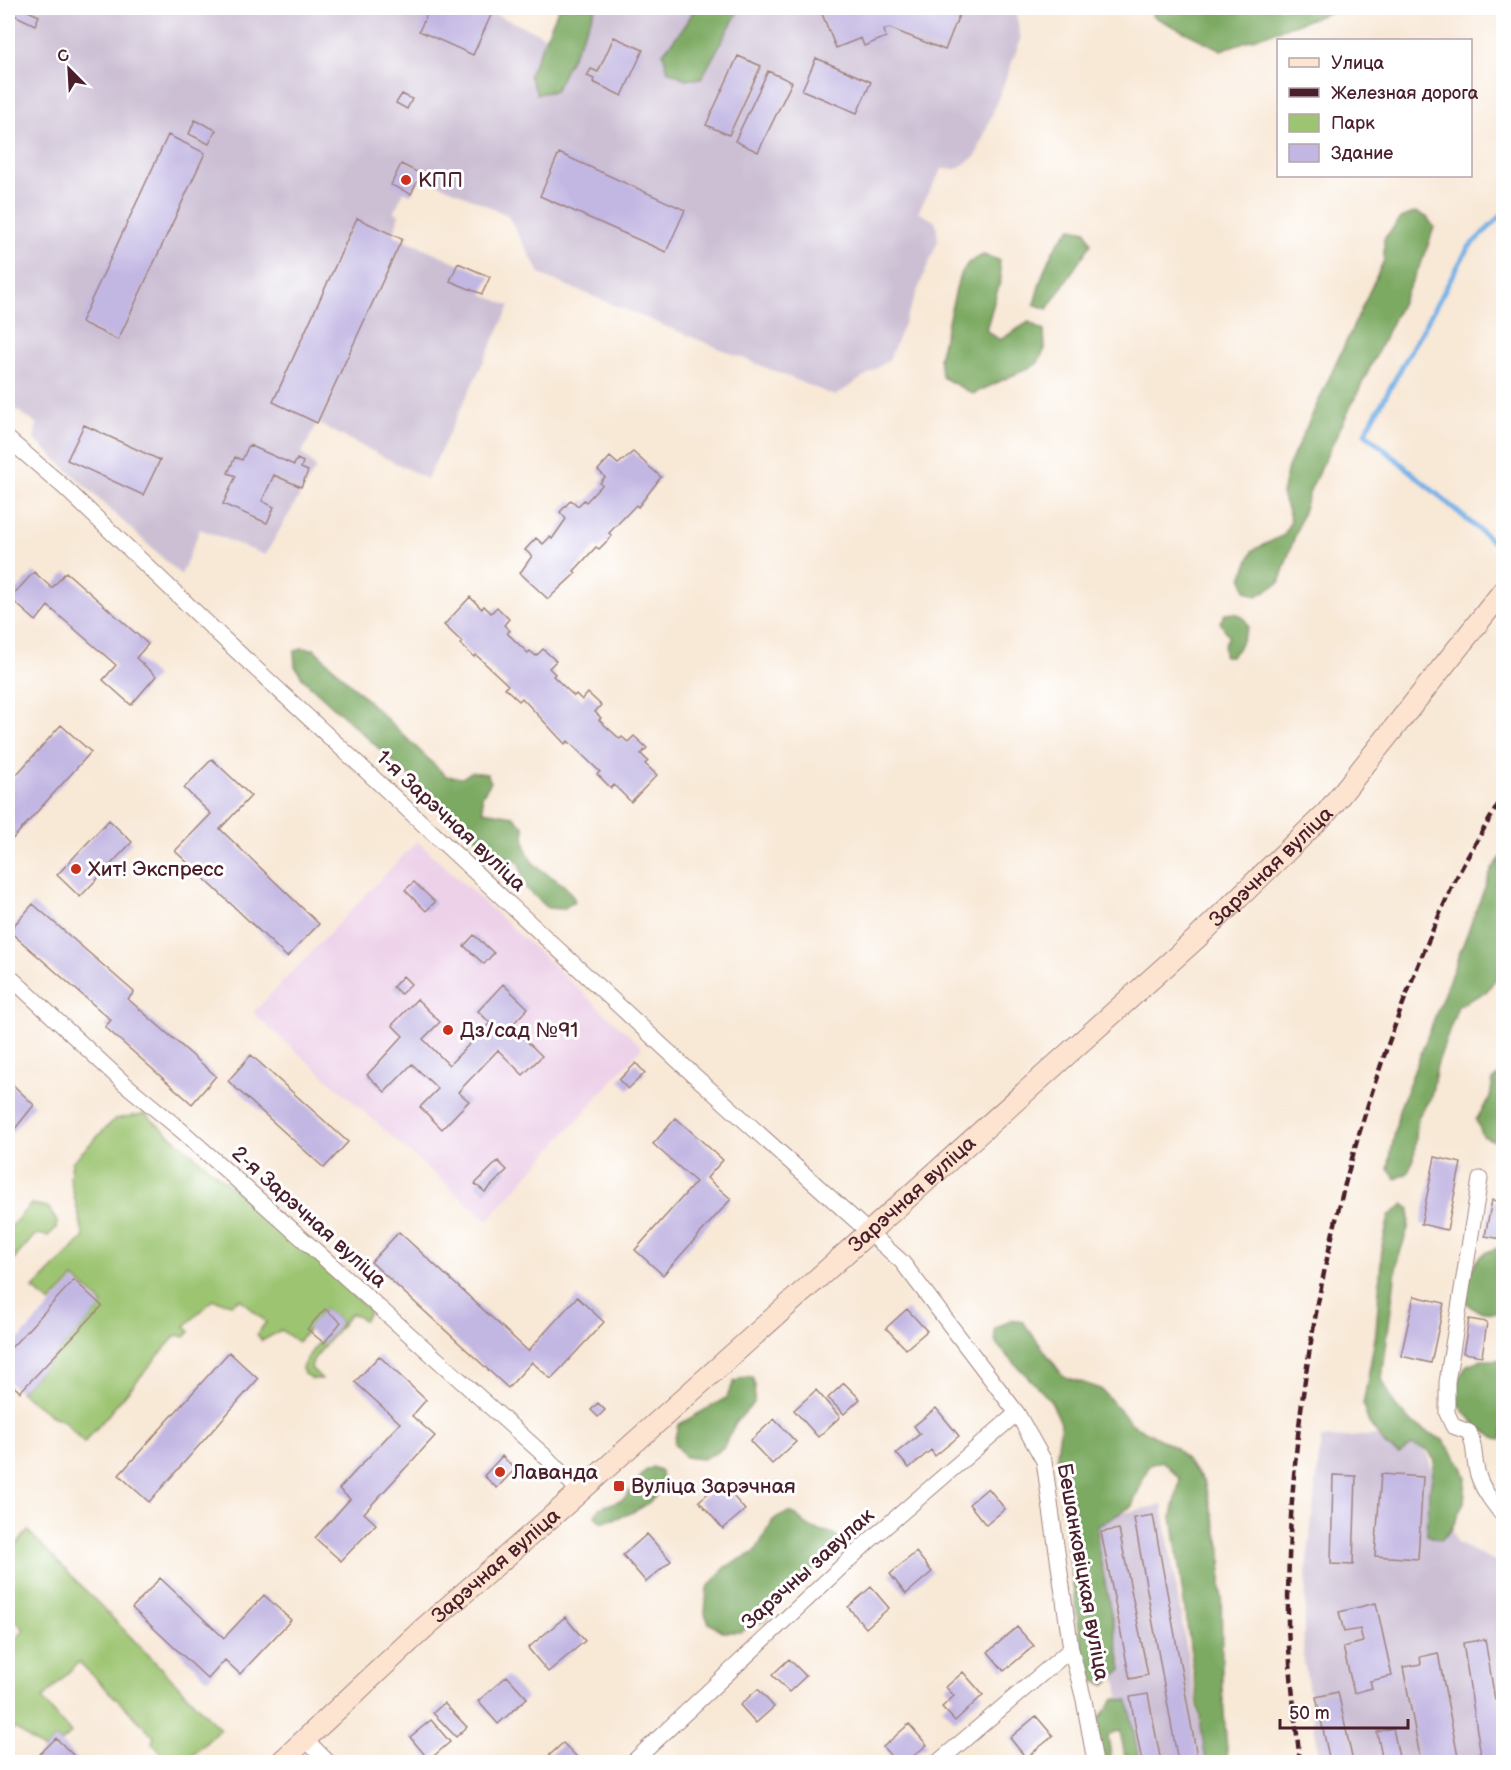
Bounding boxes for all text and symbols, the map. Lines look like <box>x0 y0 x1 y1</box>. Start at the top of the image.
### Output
north arrow <box>39 39 99 99</box>
legend <box>1277 39 1472 177</box>
text: С <box>55 46 72 68</box>
text: Улица <box>1331 53 1385 74</box>
text: Железная дорога <box>1331 83 1479 104</box>
text: Парк <box>1331 113 1375 134</box>
text: Здание <box>1331 143 1393 164</box>
place label: КПП <box>418 168 463 193</box>
marker: КПП <box>399 173 413 187</box>
street label: 1-я Зарэчная вуліца <box>371 745 531 897</box>
street label: Зарэчная вуліца <box>1204 800 1338 932</box>
place label: Хит! Экспресс <box>88 857 224 882</box>
marker: Хит! Экспресс <box>69 862 83 876</box>
place label: Дз/сад №91 <box>460 1018 578 1043</box>
marker: Дз/сад №91 <box>441 1023 455 1037</box>
street label: Зарэчная вуліца <box>843 1130 981 1257</box>
street label: 2-я Зарэчная вуліца <box>226 1141 392 1294</box>
place label: Лаванда <box>511 1460 599 1485</box>
street label: Бешанковіцкая вуліца <box>1052 1461 1115 1683</box>
marker: Лаванда <box>493 1465 507 1479</box>
place label: Вуліца Зарэчная <box>631 1474 796 1499</box>
marker: Вуліца Зарэчная <box>612 1479 626 1493</box>
street label: Зарэчная вуліца <box>426 1502 565 1628</box>
street label: Зарэчны завулак <box>737 1503 879 1635</box>
scale bar <box>1280 1692 1408 1730</box>
text: 50 m <box>1289 1703 1330 1724</box>

